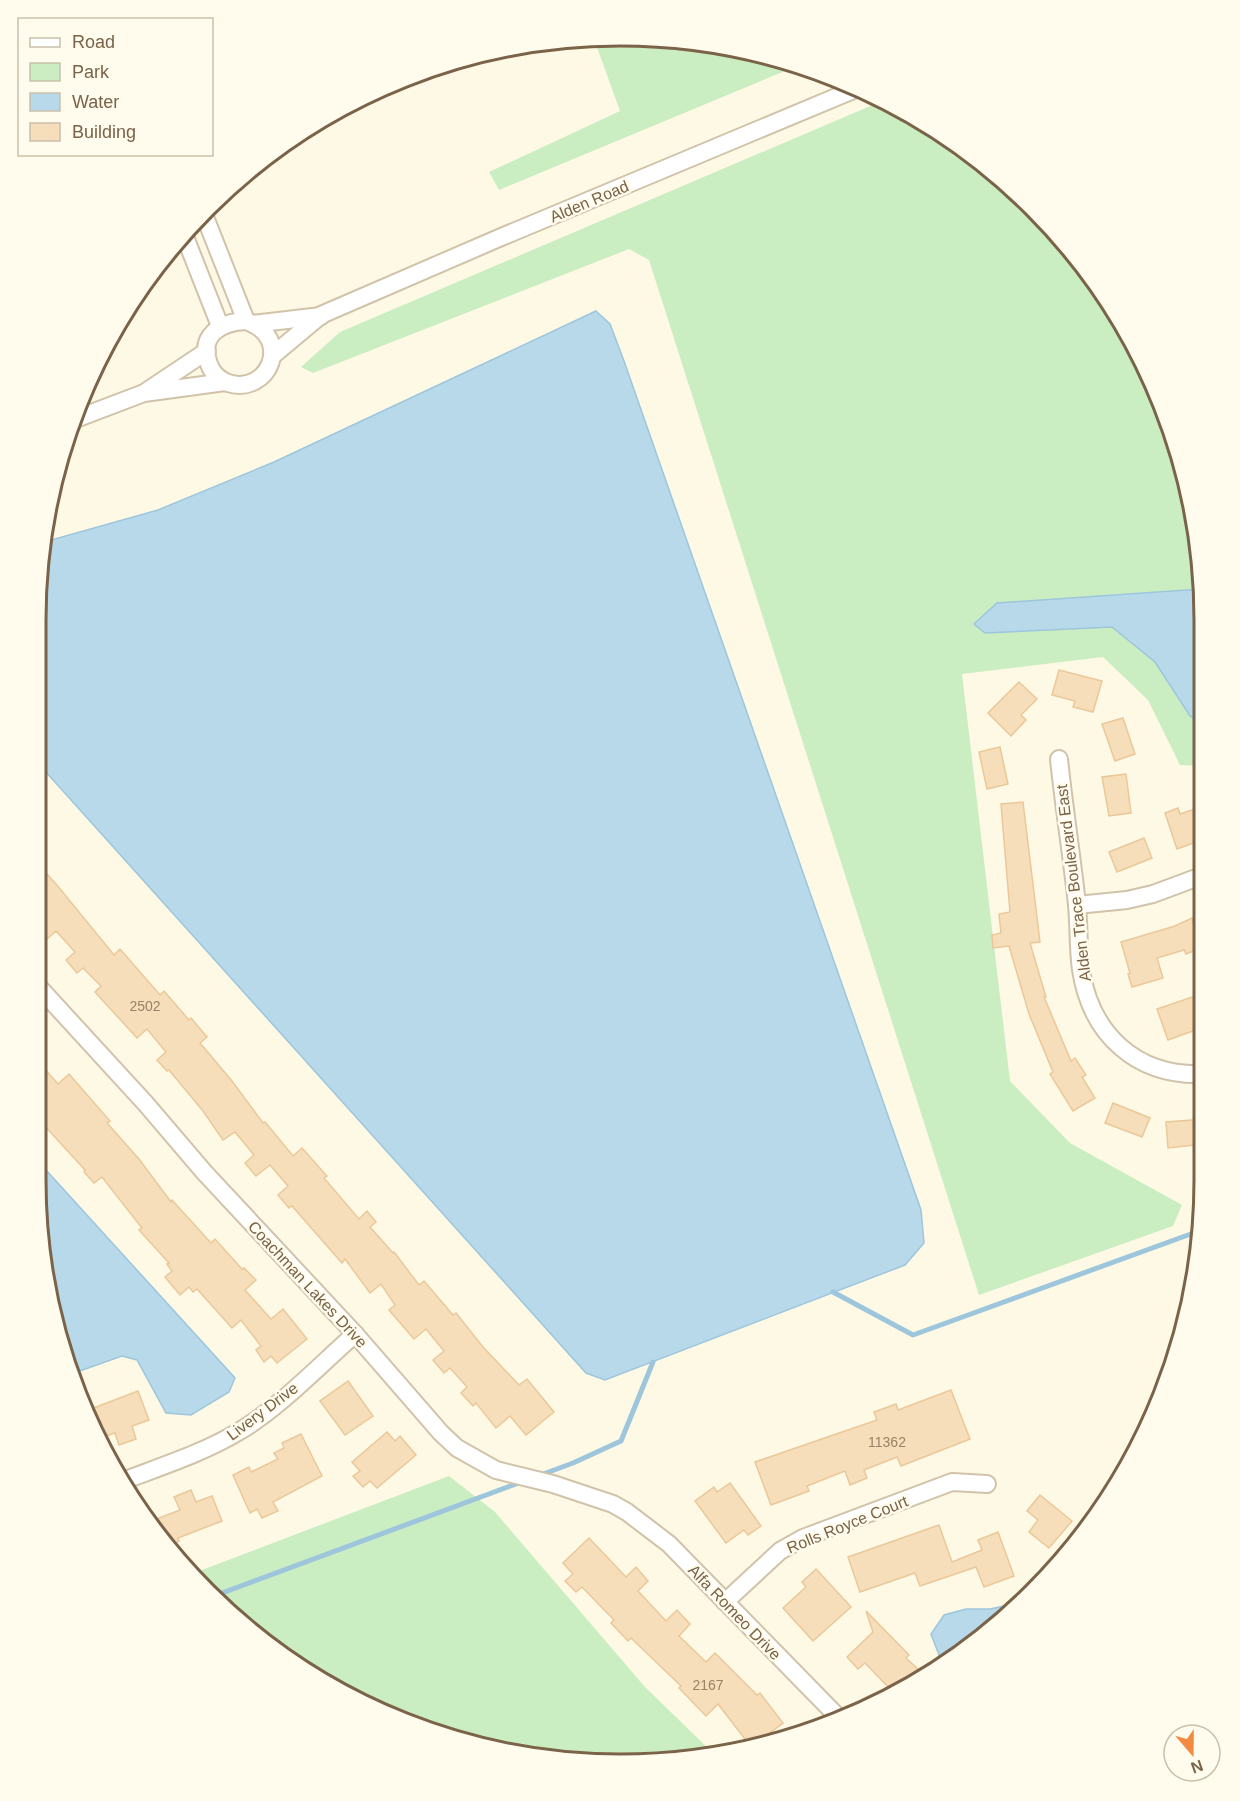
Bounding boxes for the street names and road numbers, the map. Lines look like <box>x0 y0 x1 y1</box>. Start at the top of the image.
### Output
street label: Alden Road <box>547 177 631 226</box>
street label: Alden Trace Boulevard East <box>1053 783 1094 982</box>
street label: Coachman Lakes Drive <box>245 1218 371 1351</box>
street label: Livery Drive <box>223 1379 301 1444</box>
street label: Rolls Royce Court <box>784 1492 911 1556</box>
street label: Alfa Romeo Drive <box>685 1561 784 1663</box>

